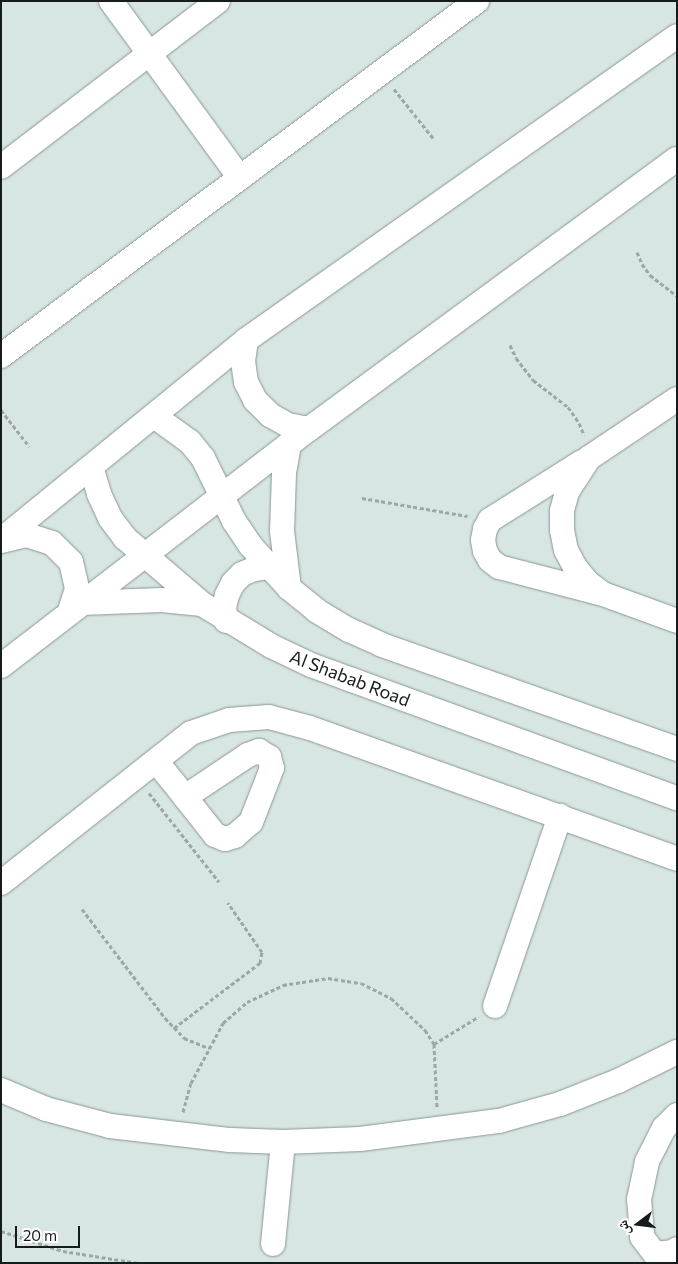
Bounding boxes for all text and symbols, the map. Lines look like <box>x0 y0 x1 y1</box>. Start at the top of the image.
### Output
street label: Al Shabab Road <box>287 645 413 711</box>
north arrow <box>613 1199 663 1249</box>
scale bar <box>18 1216 82 1248</box>
text: ش <box>613 1219 633 1237</box>
text: 20 m <box>23 1226 57 1244</box>

